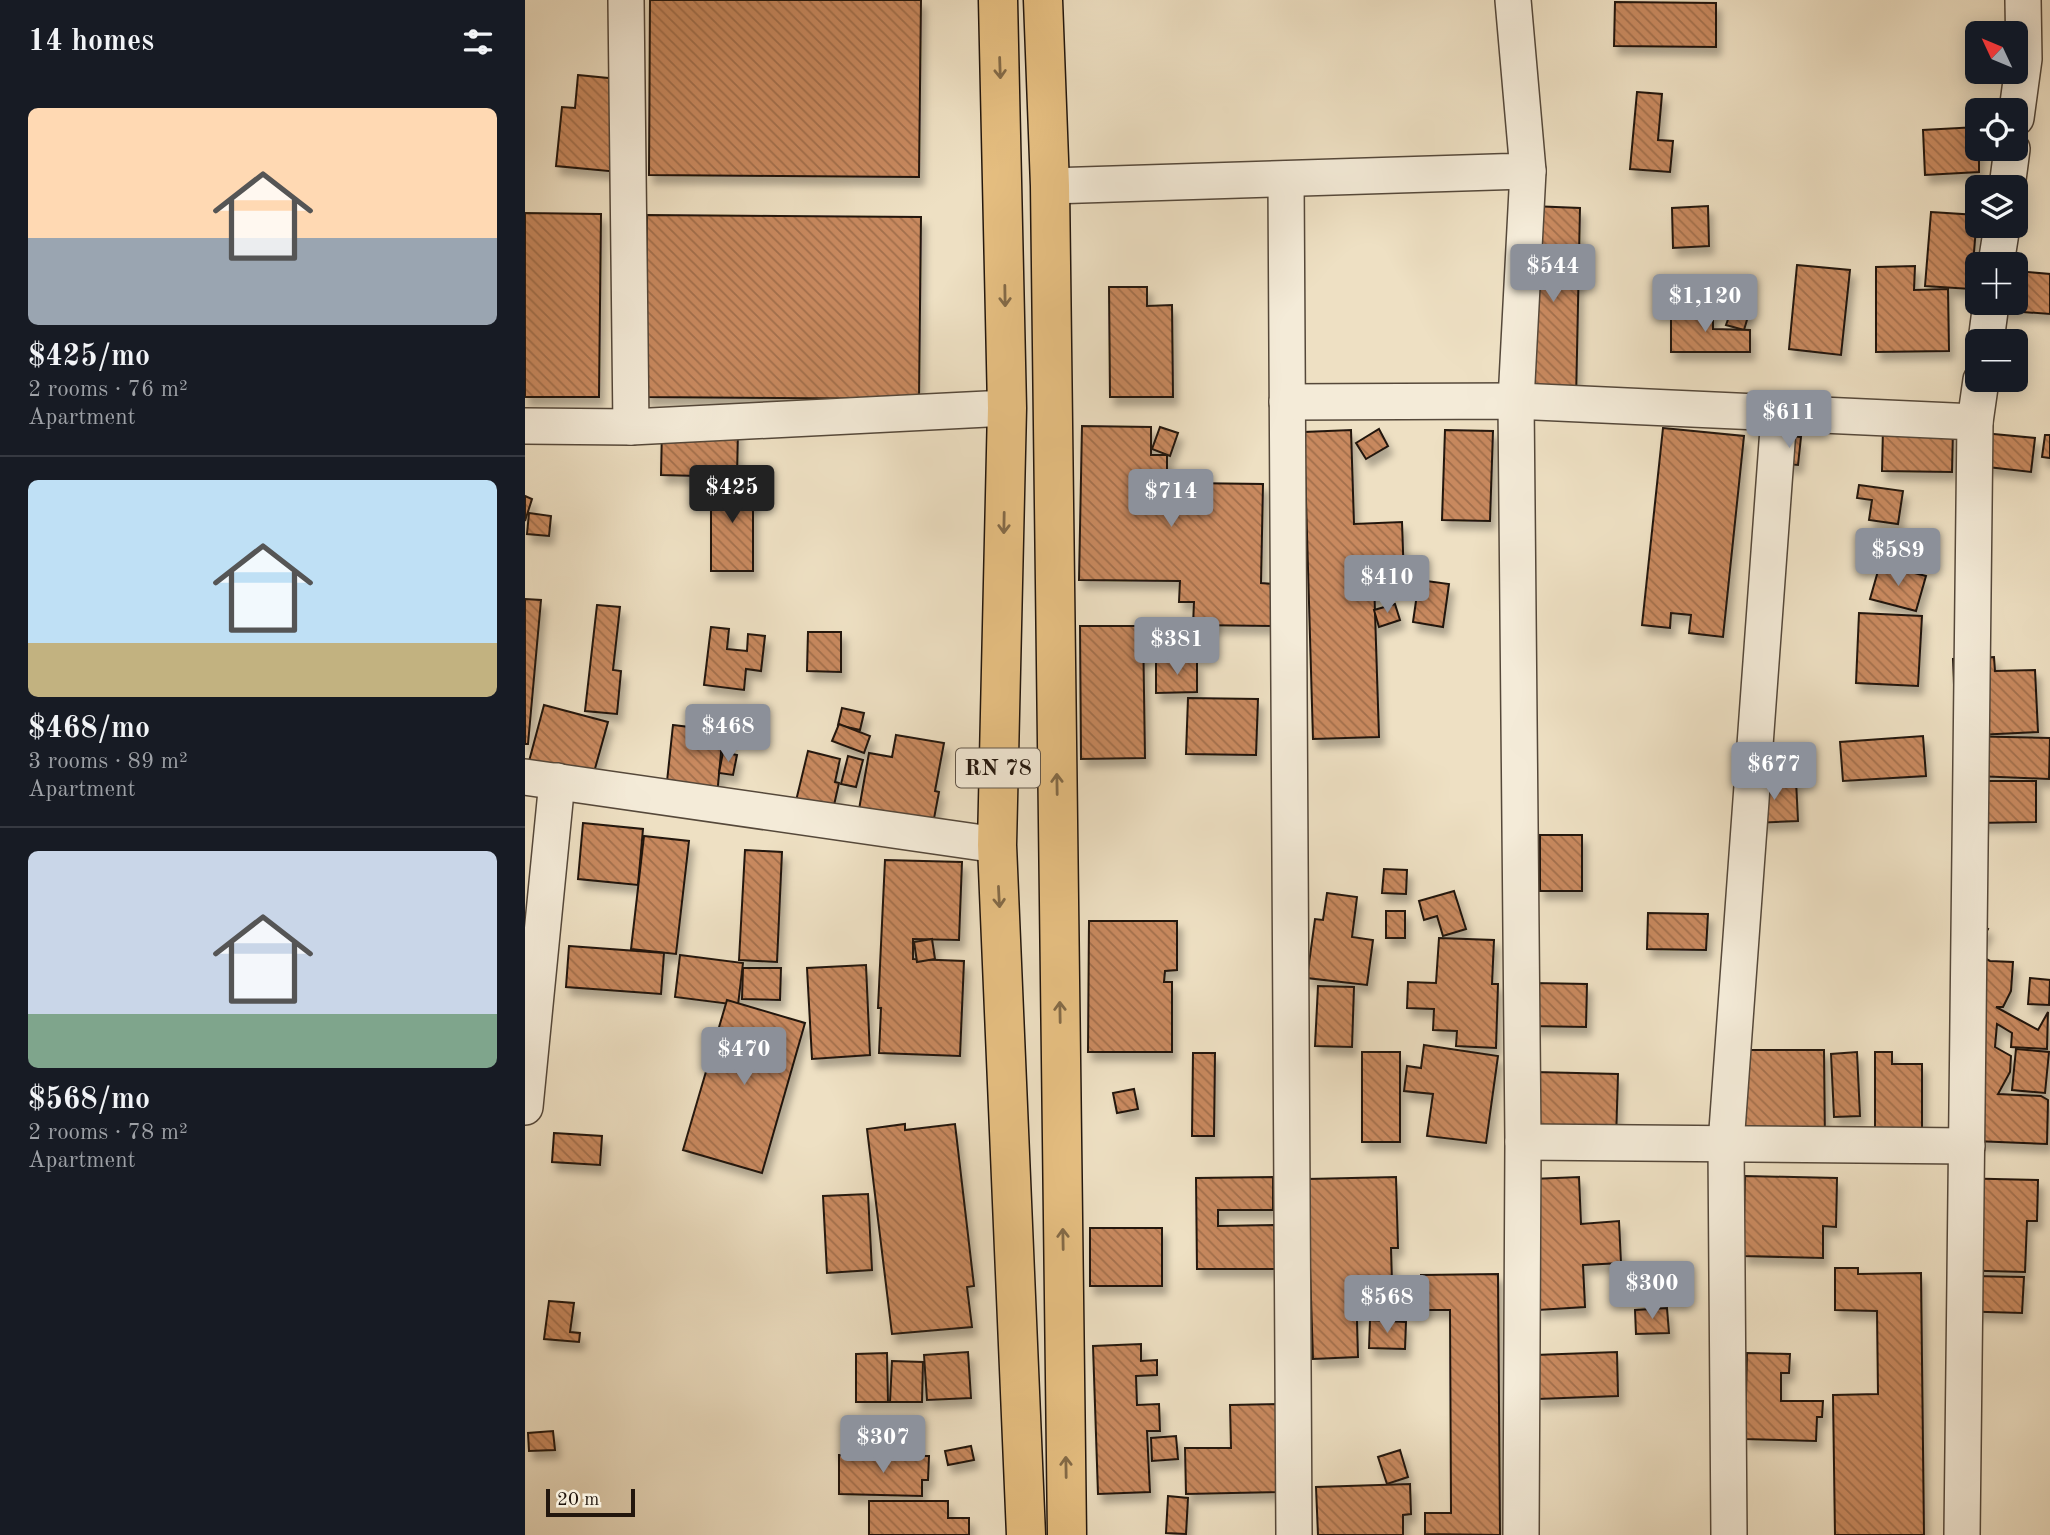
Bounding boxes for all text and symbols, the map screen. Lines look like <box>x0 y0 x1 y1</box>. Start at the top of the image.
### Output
north arrow <box>1965 21 2028 84</box>
map controls <box>1965 21 2028 392</box>
icon: filters <box>459 23 497 61</box>
text: 14 homes <box>28 27 154 57</box>
one-way arrow <box>994 56 1007 79</box>
button: locate <box>1965 98 2028 161</box>
icon: home <box>200 153 326 279</box>
button: layers <box>1965 175 2028 238</box>
pin: $544 <box>1512 244 1594 304</box>
button: + <box>1965 252 2028 315</box>
text: $544 <box>1526 255 1580 278</box>
pin: $1,120 <box>1648 274 1762 334</box>
one-way arrow <box>998 284 1012 307</box>
text: $1,120 <box>1668 285 1742 308</box>
button: − <box>1965 329 2028 392</box>
text: $425/mo <box>28 342 150 372</box>
text: 2 rooms · 76 m² <box>28 378 188 401</box>
pin: $611 <box>1748 391 1830 450</box>
text: $611 <box>1762 401 1816 424</box>
text: Apartment <box>28 406 136 429</box>
pin: $425 <box>691 466 773 525</box>
pin: $714 <box>1130 470 1212 529</box>
text: $425 <box>705 476 759 499</box>
text: $714 <box>1144 480 1198 503</box>
one-way arrow <box>997 511 1011 534</box>
icon: home <box>200 525 326 651</box>
pin: $589 <box>1857 528 1939 588</box>
text: $589 <box>1871 539 1925 562</box>
pin: $410 <box>1346 556 1428 615</box>
text: $410 <box>1360 566 1414 589</box>
pin: $381 <box>1136 618 1218 677</box>
text: $381 <box>1150 628 1204 651</box>
pin: $468 <box>687 704 769 764</box>
text: $468/mo <box>28 714 150 744</box>
text: $468 <box>701 715 755 738</box>
pin: $677 <box>1733 742 1815 802</box>
road number: RN 78 <box>956 748 1040 788</box>
text: 3 rooms · 89 m² <box>28 750 188 773</box>
text: $677 <box>1747 753 1801 776</box>
one-way arrow <box>1051 773 1064 796</box>
text: Apartment <box>28 778 136 801</box>
one-way arrow <box>992 886 1005 909</box>
icon: home <box>200 896 326 1022</box>
one-way arrow <box>1053 1001 1067 1024</box>
pin: $470 <box>703 1028 785 1087</box>
text: $470 <box>717 1038 771 1061</box>
text: $568/mo <box>28 1085 150 1115</box>
text: 2 rooms · 78 m² <box>28 1121 188 1144</box>
text: Apartment <box>28 1149 136 1172</box>
one-way arrow <box>1056 1228 1070 1251</box>
pin: $300 <box>1611 1262 1693 1321</box>
text: $300 <box>1625 1272 1679 1295</box>
pin: $568 <box>1346 1276 1428 1335</box>
text: $568 <box>1360 1286 1414 1309</box>
pin: $307 <box>842 1416 924 1475</box>
text: $307 <box>856 1426 910 1449</box>
one-way arrow <box>1059 1456 1073 1479</box>
scale bar <box>546 1486 635 1518</box>
text: 20 m <box>557 1491 599 1510</box>

